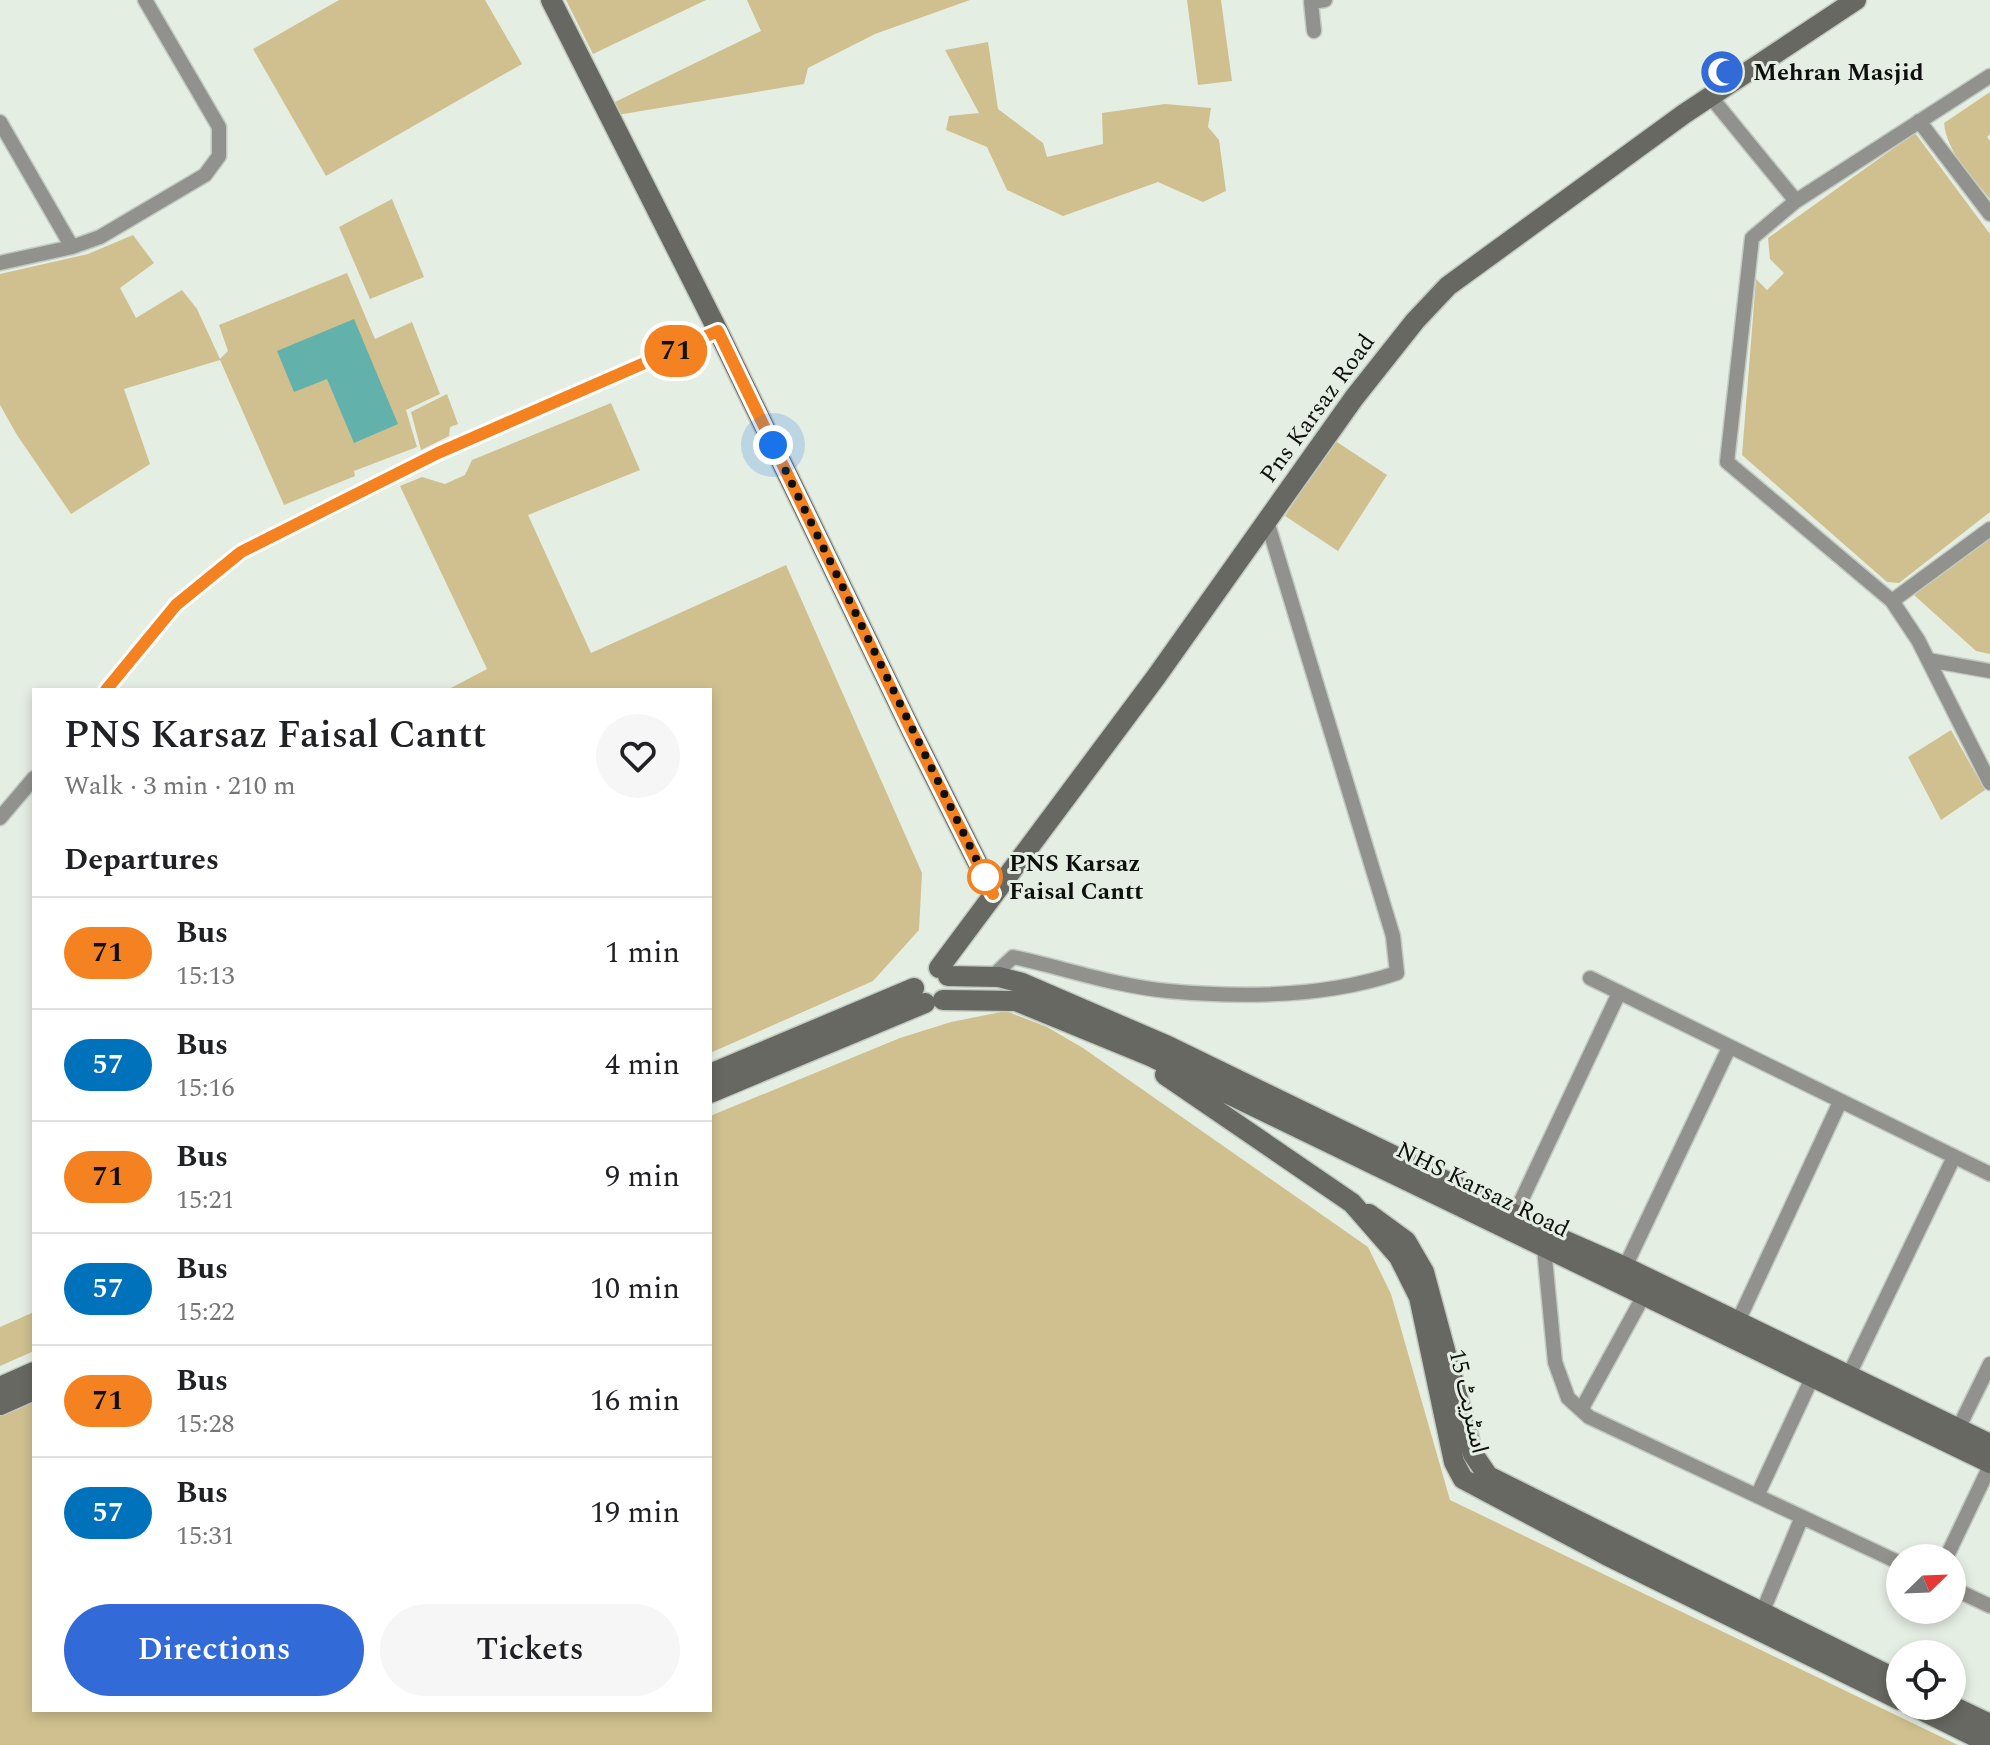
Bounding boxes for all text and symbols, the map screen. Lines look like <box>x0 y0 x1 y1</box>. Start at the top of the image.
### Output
mosque icon: Mehran Masjid <box>1698 48 1746 96</box>
place label: Mehran Masjid <box>1753 55 1924 91</box>
line badge: 71 <box>640 325 712 377</box>
street label: Pns Karsaz Road <box>1251 326 1384 491</box>
text: 71 <box>660 329 692 372</box>
your location <box>753 425 793 465</box>
text: PNS Karsaz Faisal Cantt <box>64 707 486 765</box>
button: heart <box>596 714 680 798</box>
text: Walk · 3 min · 210 m <box>64 766 296 806</box>
text: Departures <box>64 837 219 883</box>
place label: PNS Karsaz Faisal Cantt <box>1009 846 1144 910</box>
marker: PNS Karsaz Faisal Cantt <box>968 860 1002 894</box>
text: Bus <box>176 910 228 956</box>
text: 1 min <box>605 930 680 976</box>
text: 71 <box>92 931 124 974</box>
text: 15:13 <box>176 956 235 996</box>
text: Bus <box>176 1022 228 1068</box>
text: 4 min <box>605 1042 680 1088</box>
text: 57 <box>92 1043 124 1086</box>
text: 15:16 <box>176 1068 235 1108</box>
street label: NHS Karsaz Road <box>1390 1132 1575 1247</box>
text: Bus <box>176 1134 228 1180</box>
text: 9 min <box>605 1154 680 1200</box>
text: 71 <box>92 1155 124 1198</box>
text: 15:21 <box>176 1180 235 1220</box>
text: Bus <box>176 1246 228 1292</box>
text: 10 min <box>590 1266 680 1312</box>
text: 57 <box>92 1267 124 1310</box>
text: 15:22 <box>176 1292 235 1332</box>
street label: اسٹریٹ 15 <box>1439 1346 1497 1457</box>
text: Bus <box>176 1358 228 1404</box>
text: 16 min <box>590 1378 680 1424</box>
text: 71 <box>92 1379 124 1422</box>
text: 15:28 <box>176 1404 235 1444</box>
text: Bus <box>176 1470 228 1516</box>
text: 19 min <box>590 1490 680 1536</box>
text: 57 <box>92 1491 124 1534</box>
text: 15:31 <box>176 1516 235 1556</box>
north arrow <box>1886 1544 1966 1624</box>
map controls <box>1886 1544 1966 1720</box>
button: Directions <box>64 1604 364 1696</box>
button: Tickets <box>380 1604 680 1696</box>
button: locate <box>1886 1640 1966 1720</box>

